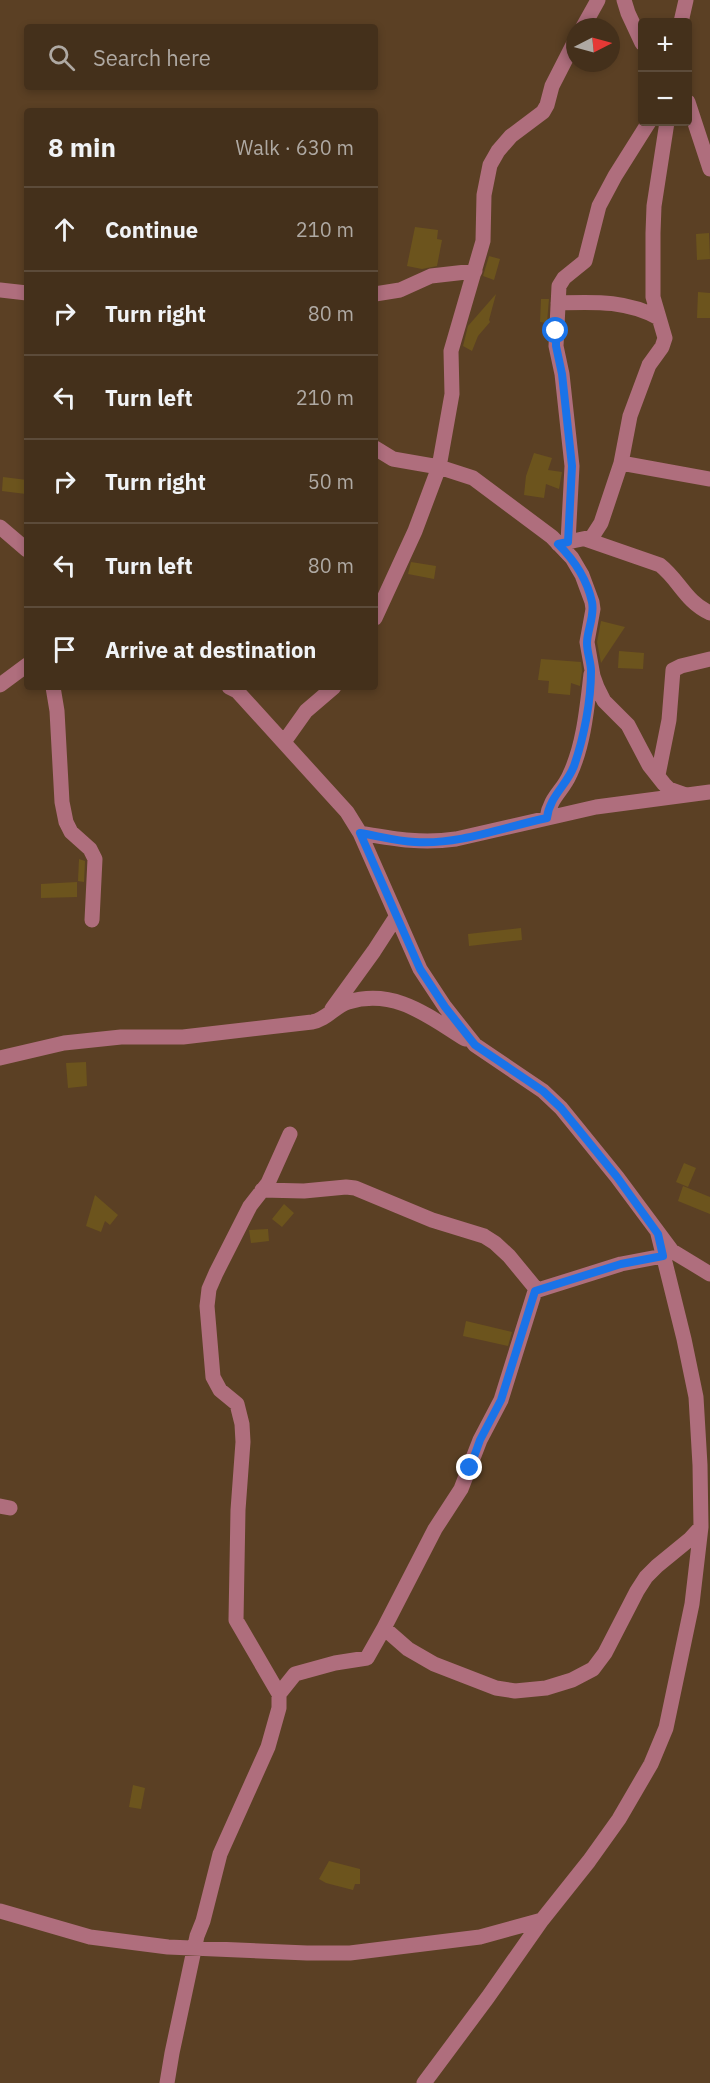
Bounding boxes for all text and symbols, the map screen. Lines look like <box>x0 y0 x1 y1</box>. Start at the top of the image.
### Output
north arrow <box>566 18 620 72</box>
map controls <box>638 18 692 126</box>
button: + <box>638 18 692 72</box>
search box <box>24 24 378 90</box>
icon: search <box>45 41 78 74</box>
text: Search here <box>93 43 211 72</box>
button: − <box>638 72 692 126</box>
text: 8 min <box>48 130 116 164</box>
text: Walk · 630 m <box>236 134 354 161</box>
icon: ahead <box>48 213 81 246</box>
text: Continue <box>105 215 198 244</box>
text: 210 m <box>296 216 354 243</box>
icon: right <box>48 297 81 330</box>
text: Turn right <box>105 299 206 328</box>
text: 80 m <box>308 300 354 327</box>
route start <box>542 317 568 343</box>
icon: left <box>48 381 81 414</box>
text: Turn left <box>105 383 193 412</box>
text: 210 m <box>296 384 354 411</box>
icon: right <box>48 465 81 498</box>
text: Turn right <box>105 467 206 496</box>
text: 50 m <box>308 468 354 495</box>
icon: left <box>48 549 81 582</box>
text: Turn left <box>105 551 193 580</box>
text: 80 m <box>308 552 354 579</box>
icon: arrive <box>48 633 81 666</box>
text: Arrive at destination <box>105 635 316 664</box>
route end <box>456 1454 482 1480</box>

